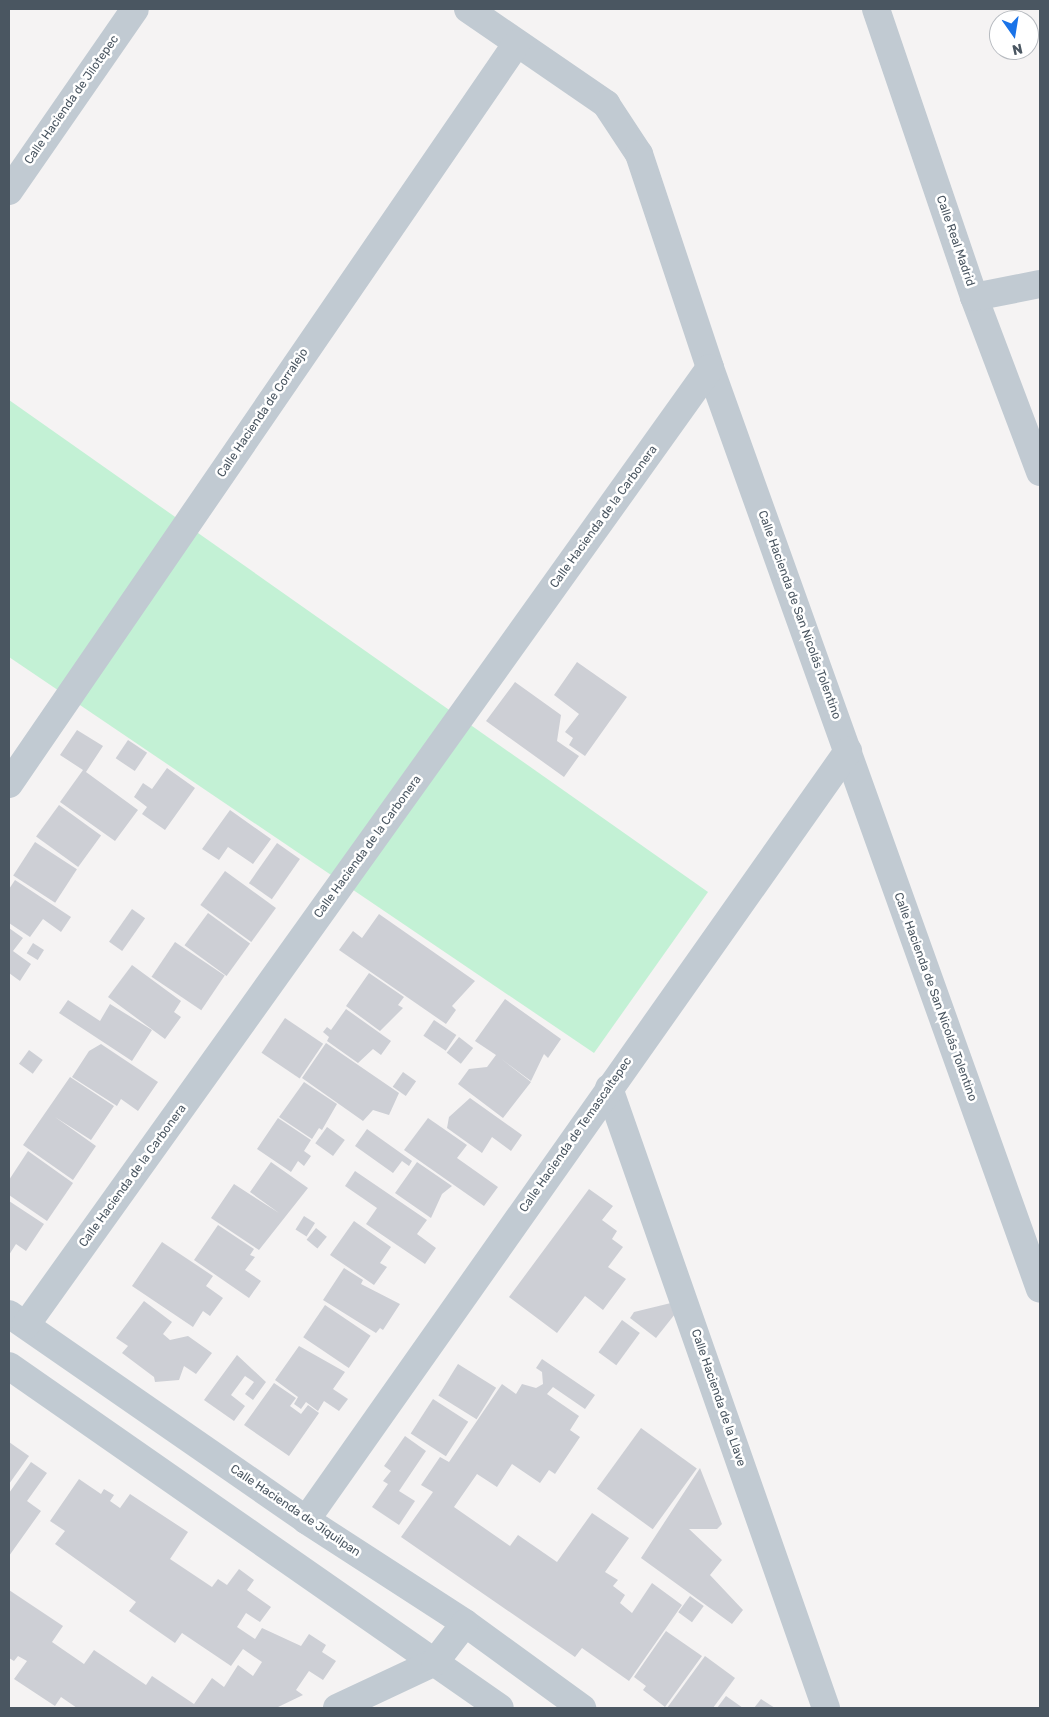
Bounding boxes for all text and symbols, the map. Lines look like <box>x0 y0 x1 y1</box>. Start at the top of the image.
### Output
north arrow <box>989 10 1039 60</box>
street label: Calle Hacienda de Jilotepec <box>22 33 122 167</box>
text: N <box>1010 40 1024 59</box>
street label: Calle Real Madrid <box>933 194 977 288</box>
street label: Calle Hacienda de Corralejo <box>214 346 312 480</box>
street label: Calle Hacienda de la Carbonera <box>547 443 661 591</box>
street label: Calle Hacienda de San Nicolás Tolentino <box>754 509 844 721</box>
street label: Calle Hacienda de la Carbonera <box>311 773 425 921</box>
street label: Calle Hacienda de San Nicolás Tolentino <box>890 891 980 1103</box>
street label: Calle Hacienda de Temascaltepec <box>517 1055 635 1215</box>
street label: Calle Hacienda de la Carbonera <box>76 1102 190 1250</box>
street label: Calle Hacienda de la Llave <box>688 1328 748 1468</box>
street label: Calle Hacienda de Jiquilpan <box>227 1462 363 1560</box>

